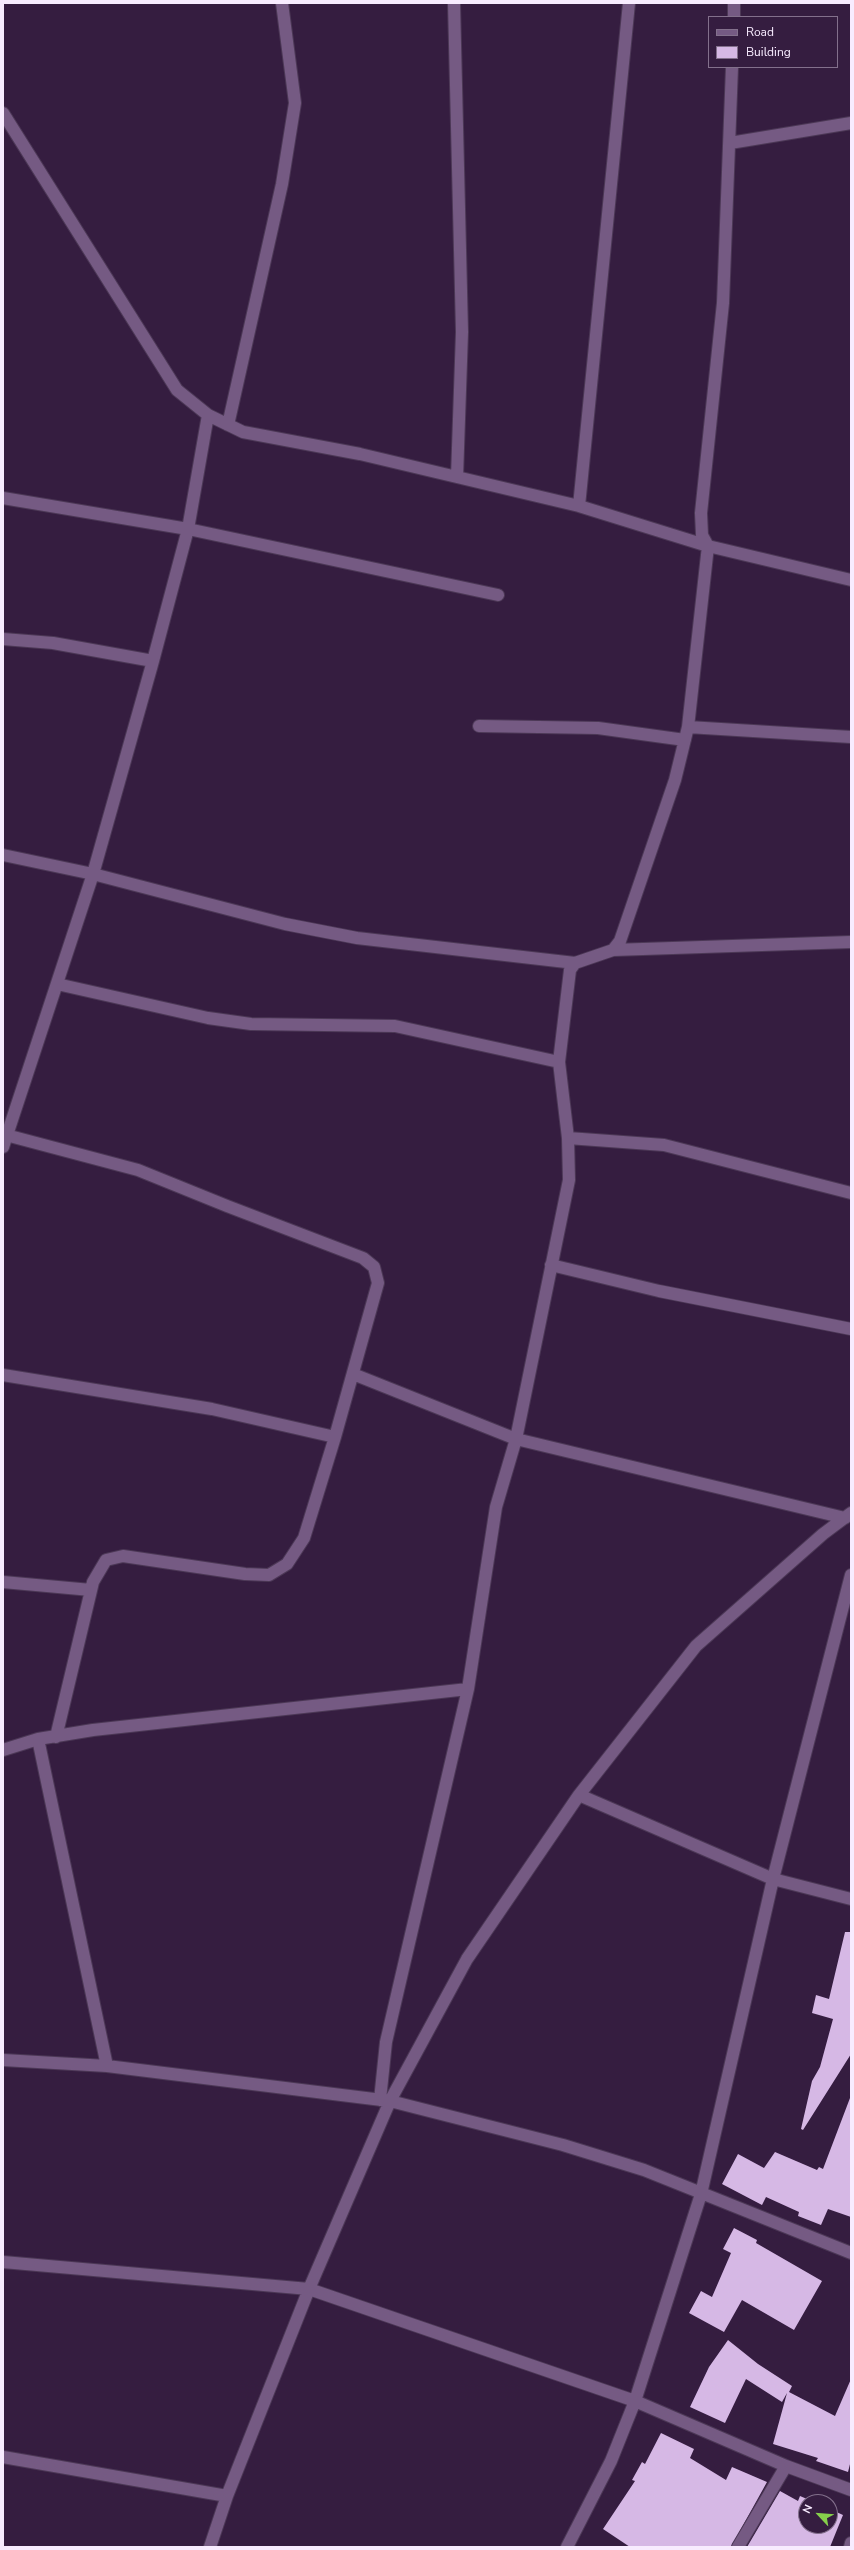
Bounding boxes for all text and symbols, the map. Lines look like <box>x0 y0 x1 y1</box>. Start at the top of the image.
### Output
legend <box>708 16 838 68</box>
text: Road <box>746 24 774 40</box>
text: Building <box>746 44 791 60</box>
north arrow <box>798 2494 838 2534</box>
text: N <box>799 2502 816 2516</box>

